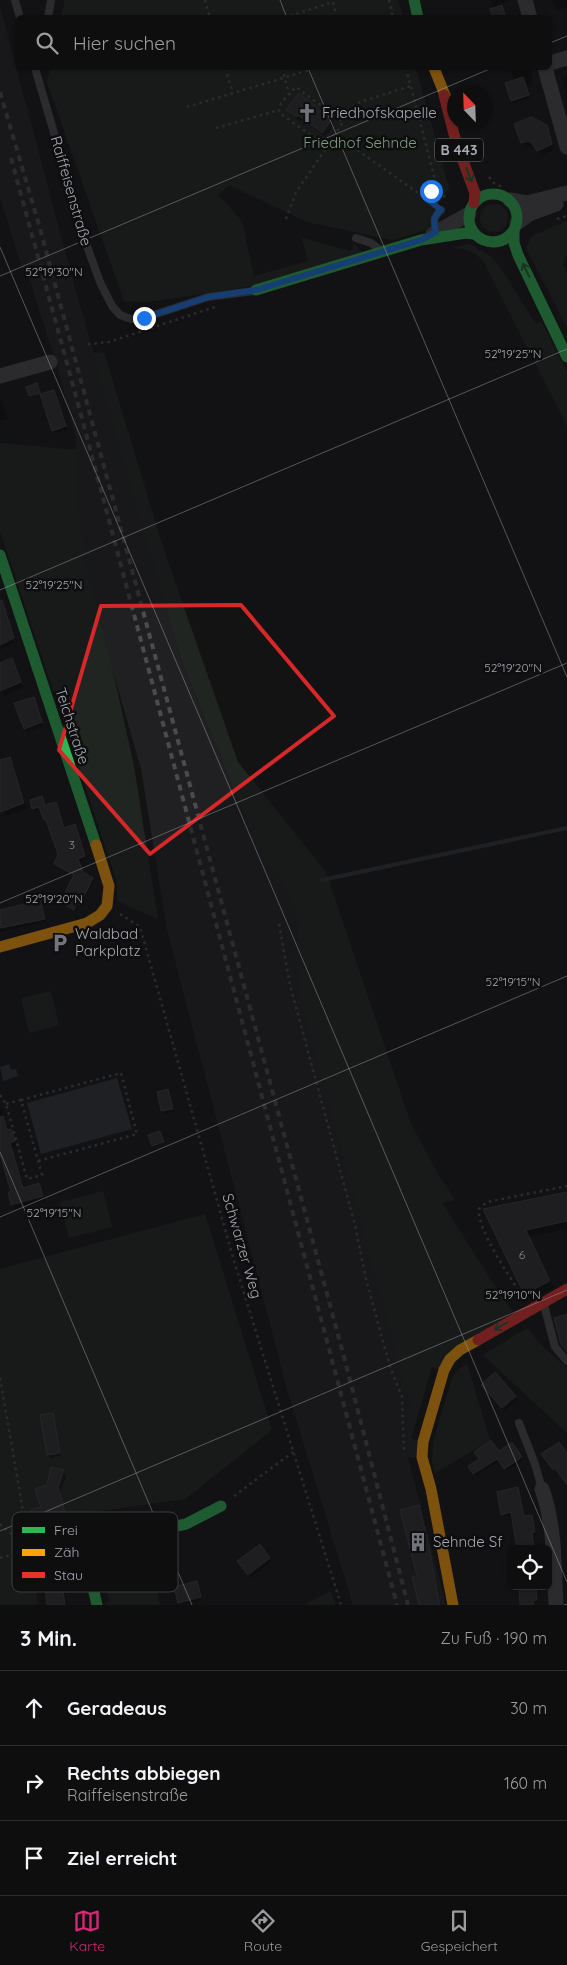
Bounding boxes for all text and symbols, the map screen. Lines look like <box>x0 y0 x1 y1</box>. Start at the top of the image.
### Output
search box <box>15 15 552 70</box>
icon: search <box>33 29 61 57</box>
text: Hier suchen <box>73 31 176 55</box>
north arrow <box>447 85 492 130</box>
church icon: Friedhofskapelle <box>296 102 318 124</box>
place label: Friedhofskapelle <box>322 103 437 122</box>
park label: Friedhof Sehnde <box>303 133 417 152</box>
street label: Raiffeisenstraße <box>47 134 96 248</box>
road number: B 443 <box>435 138 483 162</box>
one-way arrow <box>465 167 475 182</box>
route start <box>420 180 443 203</box>
one-way arrow <box>521 263 530 278</box>
text: 52°19'30"N <box>25 264 83 279</box>
route end <box>133 307 156 330</box>
text: 52°19'25"N <box>484 346 542 361</box>
text: 52°19'25"N <box>25 577 83 592</box>
text: 52°19'20"N <box>484 660 542 675</box>
street label: Teichstraße <box>51 685 94 767</box>
house number: 3 <box>69 837 75 852</box>
text: 52°19'20"N <box>25 891 83 906</box>
place label: Waldbad Parkplatz <box>75 924 141 960</box>
parking icon: Waldbad Parkplatz <box>49 932 71 954</box>
text: 52°19'15"N <box>486 974 540 989</box>
street label: Schwarzer Weg <box>218 1191 267 1301</box>
text: 52°19'15"N <box>27 1205 81 1220</box>
house number: 6 <box>519 1247 526 1262</box>
text: 52°19'10"N <box>485 1287 541 1302</box>
one-way arrow <box>493 1321 508 1331</box>
legend <box>12 1512 178 1592</box>
text: Frei <box>54 1521 78 1539</box>
building icon: Sehnde Sf <box>407 1531 429 1553</box>
place label: Sehnde Sf <box>433 1532 503 1551</box>
text: Zäh <box>54 1543 79 1561</box>
map controls <box>507 1545 552 1590</box>
button: locate <box>507 1545 552 1590</box>
text: Stau <box>54 1566 83 1584</box>
text: 3 Min. <box>20 1625 77 1651</box>
text: Zu Fuß · 190 m <box>441 1628 547 1648</box>
icon: ahead <box>20 1694 48 1722</box>
text: Geradeaus <box>67 1696 167 1720</box>
text: 30 m <box>510 1698 547 1718</box>
text: Rechts abbiegen <box>67 1761 220 1785</box>
icon: right <box>20 1769 48 1797</box>
text: 160 m <box>504 1773 547 1793</box>
text: Raiffeisenstraße <box>67 1785 188 1805</box>
icon: arrive <box>20 1844 48 1872</box>
text: Ziel erreicht <box>67 1846 177 1870</box>
tab: Karte <box>69 1907 105 1955</box>
tab: Route <box>244 1907 282 1955</box>
tab: Gespeichert <box>421 1907 498 1955</box>

